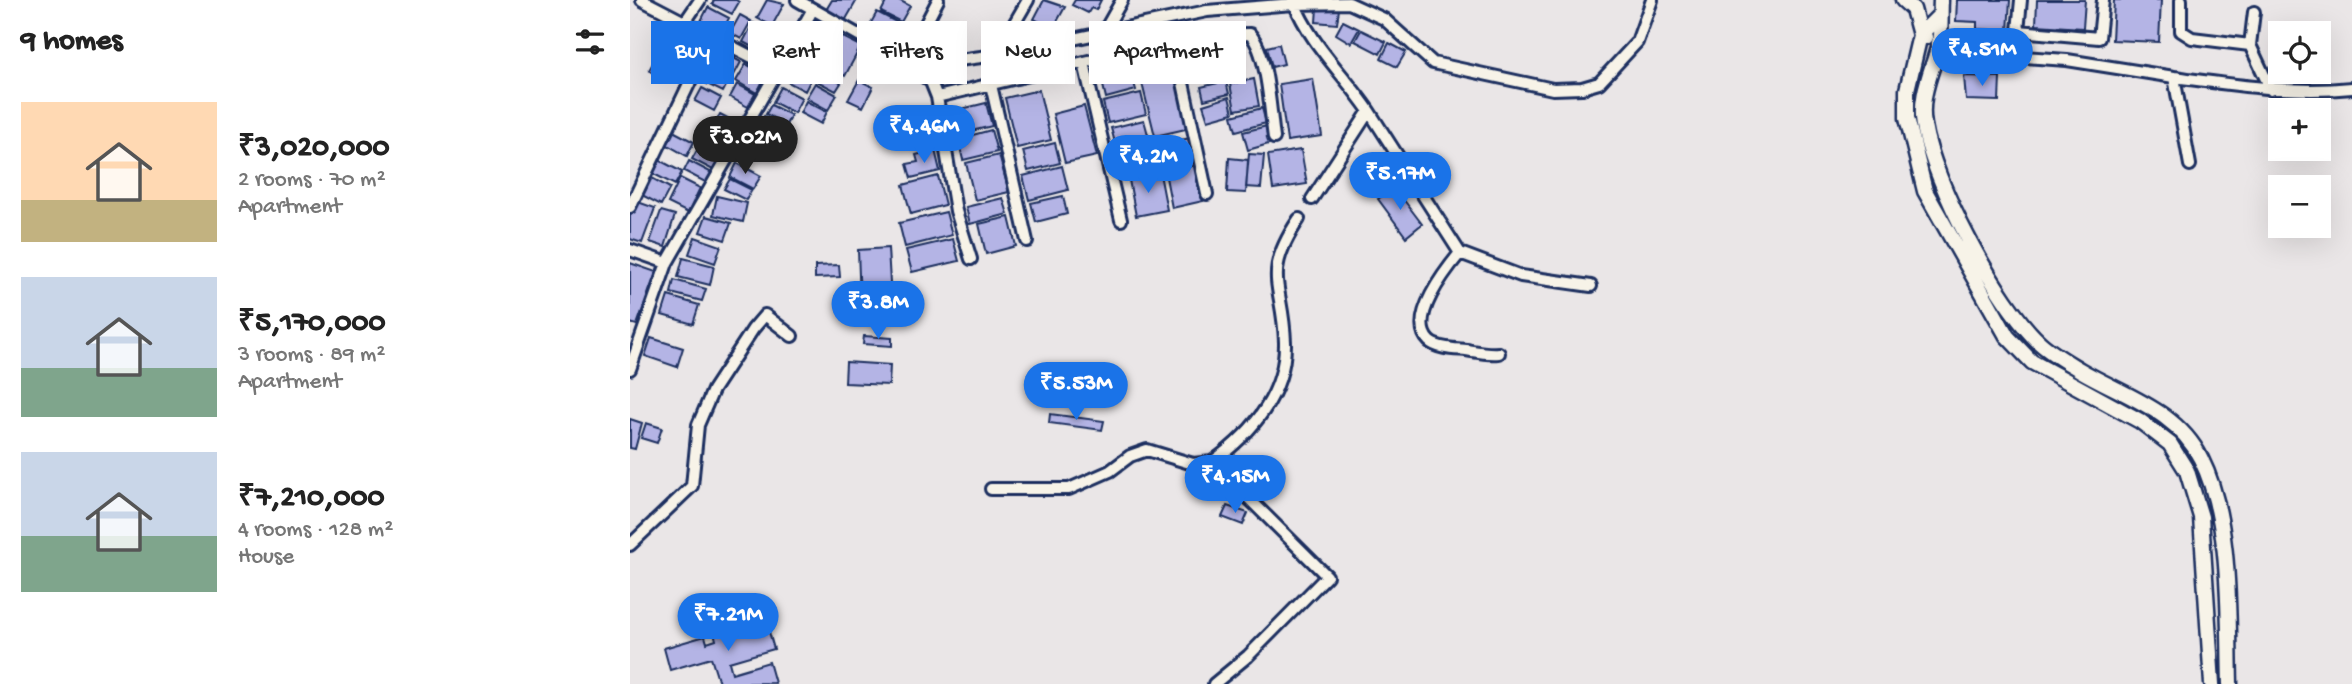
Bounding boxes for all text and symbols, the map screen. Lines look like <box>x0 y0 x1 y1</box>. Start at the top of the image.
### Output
chip: Buy <box>651 21 734 84</box>
chip: Rent <box>748 21 843 84</box>
chip: Filters <box>857 21 967 84</box>
chip: New <box>981 21 1075 84</box>
chip: Apartment <box>1089 21 1246 84</box>
map controls <box>2268 21 2331 238</box>
button: locate <box>2268 21 2331 84</box>
icon: filters <box>571 23 609 61</box>
text: 9 homes <box>21 25 123 60</box>
pin: ₹4.51M <box>1925 28 2039 88</box>
text: ₹4.51M <box>1948 37 2016 64</box>
button: + <box>2268 98 2331 161</box>
pin: ₹4.46M <box>867 106 981 165</box>
text: ₹4.46M <box>889 114 959 141</box>
pin: ₹3.02M <box>688 116 802 176</box>
text: ₹3.02M <box>709 125 781 152</box>
icon: home <box>77 130 161 214</box>
text: ₹3,020,000 <box>238 132 389 167</box>
pin: ₹4.2M <box>1099 136 1197 195</box>
text: ₹4.2M <box>1119 144 1177 171</box>
pin: ₹5.17M <box>1343 152 1457 212</box>
text: ₹5.17M <box>1365 161 1435 188</box>
text: 2 rooms · 70 m² <box>238 167 386 194</box>
button: − <box>2268 175 2331 238</box>
text: Apartment <box>238 194 342 221</box>
pin: ₹3.8M <box>829 282 927 341</box>
text: ₹3.8M <box>848 290 908 317</box>
icon: home <box>77 305 161 389</box>
text: ₹5,170,000 <box>238 307 386 342</box>
text: 3 rooms · 89 m² <box>238 342 385 369</box>
pin: ₹5.53M <box>1019 362 1133 422</box>
text: Apartment <box>238 369 342 396</box>
text: ₹5.53M <box>1040 371 1112 398</box>
pin: ₹4.15M <box>1178 456 1292 515</box>
text: ₹4.15M <box>1201 464 1269 491</box>
icon: home <box>77 480 161 564</box>
text: ₹7,210,000 <box>238 482 385 517</box>
text: 4 rooms · 128 m² <box>238 517 393 544</box>
text: House <box>238 544 294 571</box>
pin: ₹7.21M <box>671 594 785 653</box>
text: ₹7.21M <box>694 602 762 629</box>

